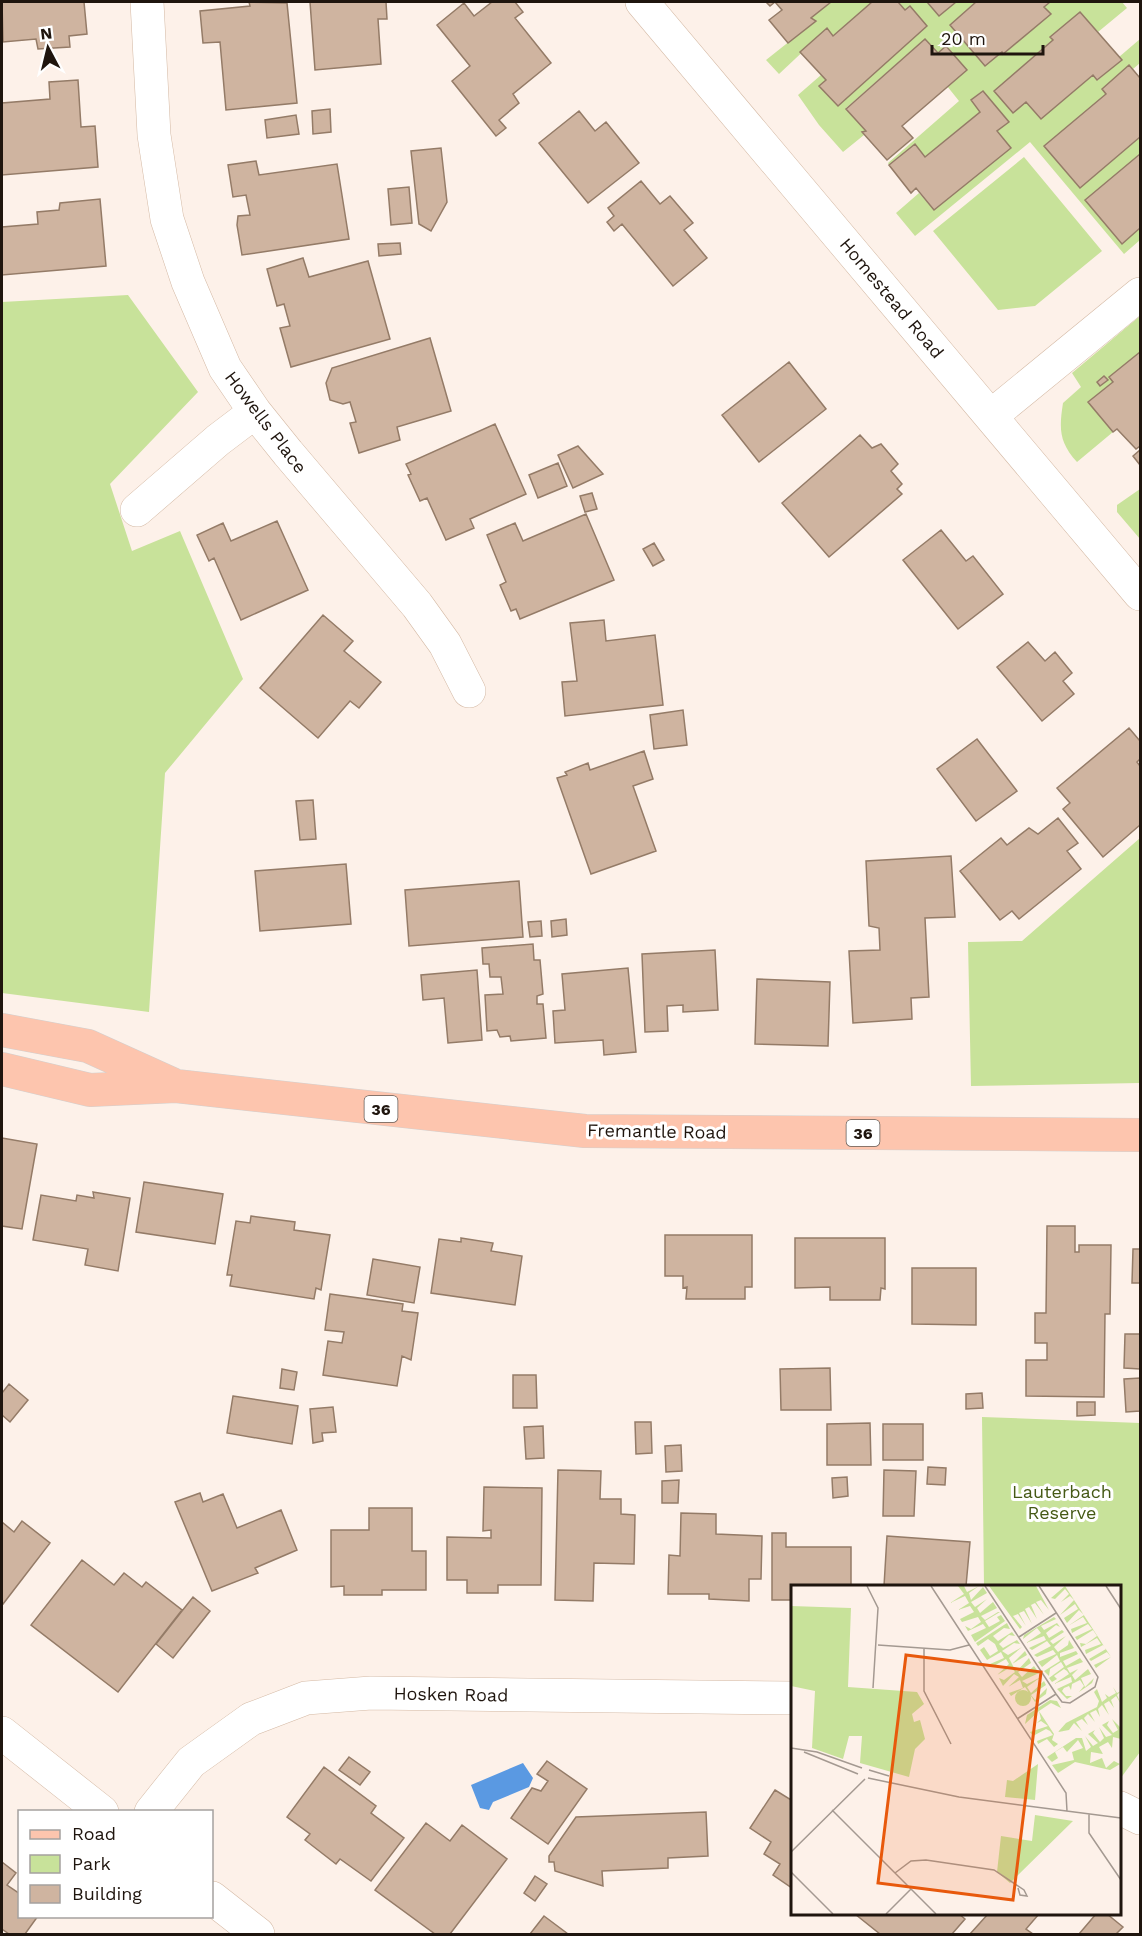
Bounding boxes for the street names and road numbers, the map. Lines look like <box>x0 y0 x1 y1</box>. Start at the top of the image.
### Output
street label: Homestead Road <box>836 234 948 362</box>
street label: Howells Place <box>221 367 311 477</box>
road number: 36 <box>364 1096 398 1122</box>
street label: Fremantle Road <box>587 1119 727 1143</box>
road number: 36 <box>846 1120 880 1146</box>
street label: Hosken Road <box>393 1682 509 1706</box>

